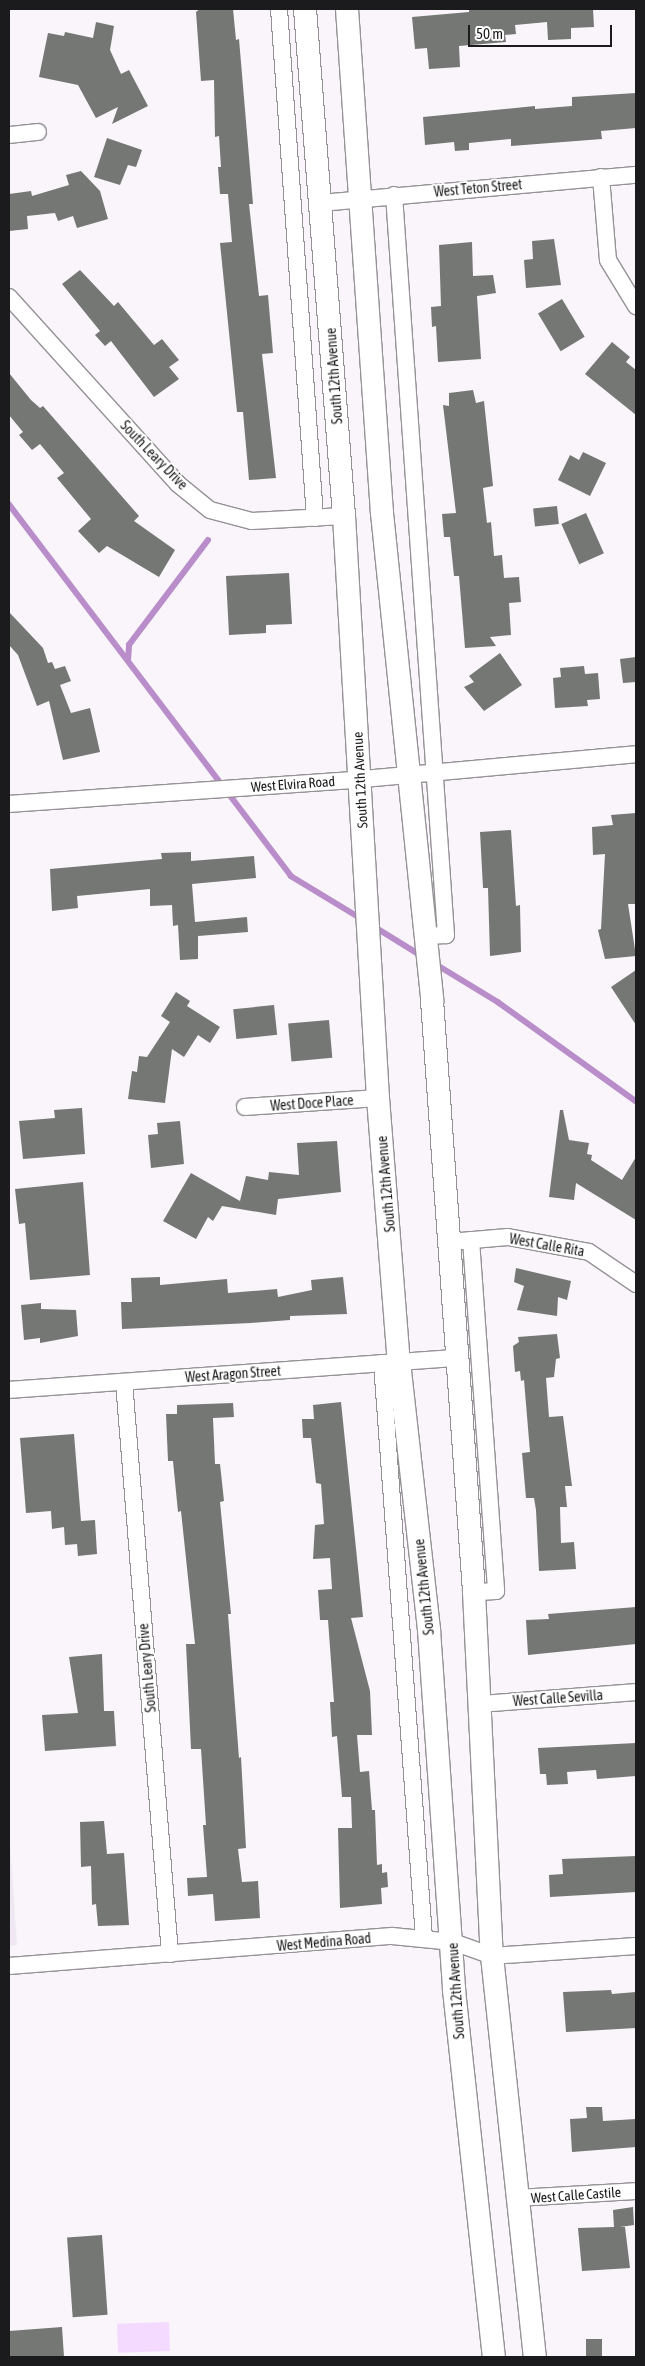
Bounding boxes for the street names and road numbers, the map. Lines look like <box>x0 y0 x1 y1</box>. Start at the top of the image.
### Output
street label: West Teton Street <box>433 176 523 200</box>
street label: South 12th Avenue <box>322 327 346 425</box>
street label: South Leary Drive <box>117 417 191 493</box>
street label: South 12th Avenue <box>349 731 371 829</box>
street label: West Elvira Road <box>250 773 336 795</box>
street label: West Doce Place <box>270 1092 354 1114</box>
street label: South 12th Avenue <box>373 1135 399 1233</box>
street label: West Calle Rita <box>508 1230 586 1260</box>
street label: West Aragon Street <box>185 1362 281 1386</box>
street label: South 12th Avenue <box>411 1538 437 1636</box>
street label: South Leary Drive <box>135 1623 159 1713</box>
street label: West Calle Sevilla <box>512 1686 604 1710</box>
street label: West Medina Road <box>276 1930 372 1954</box>
street label: South 12th Avenue <box>444 1942 468 2040</box>
street label: West Calle Castile <box>530 2183 622 2207</box>

